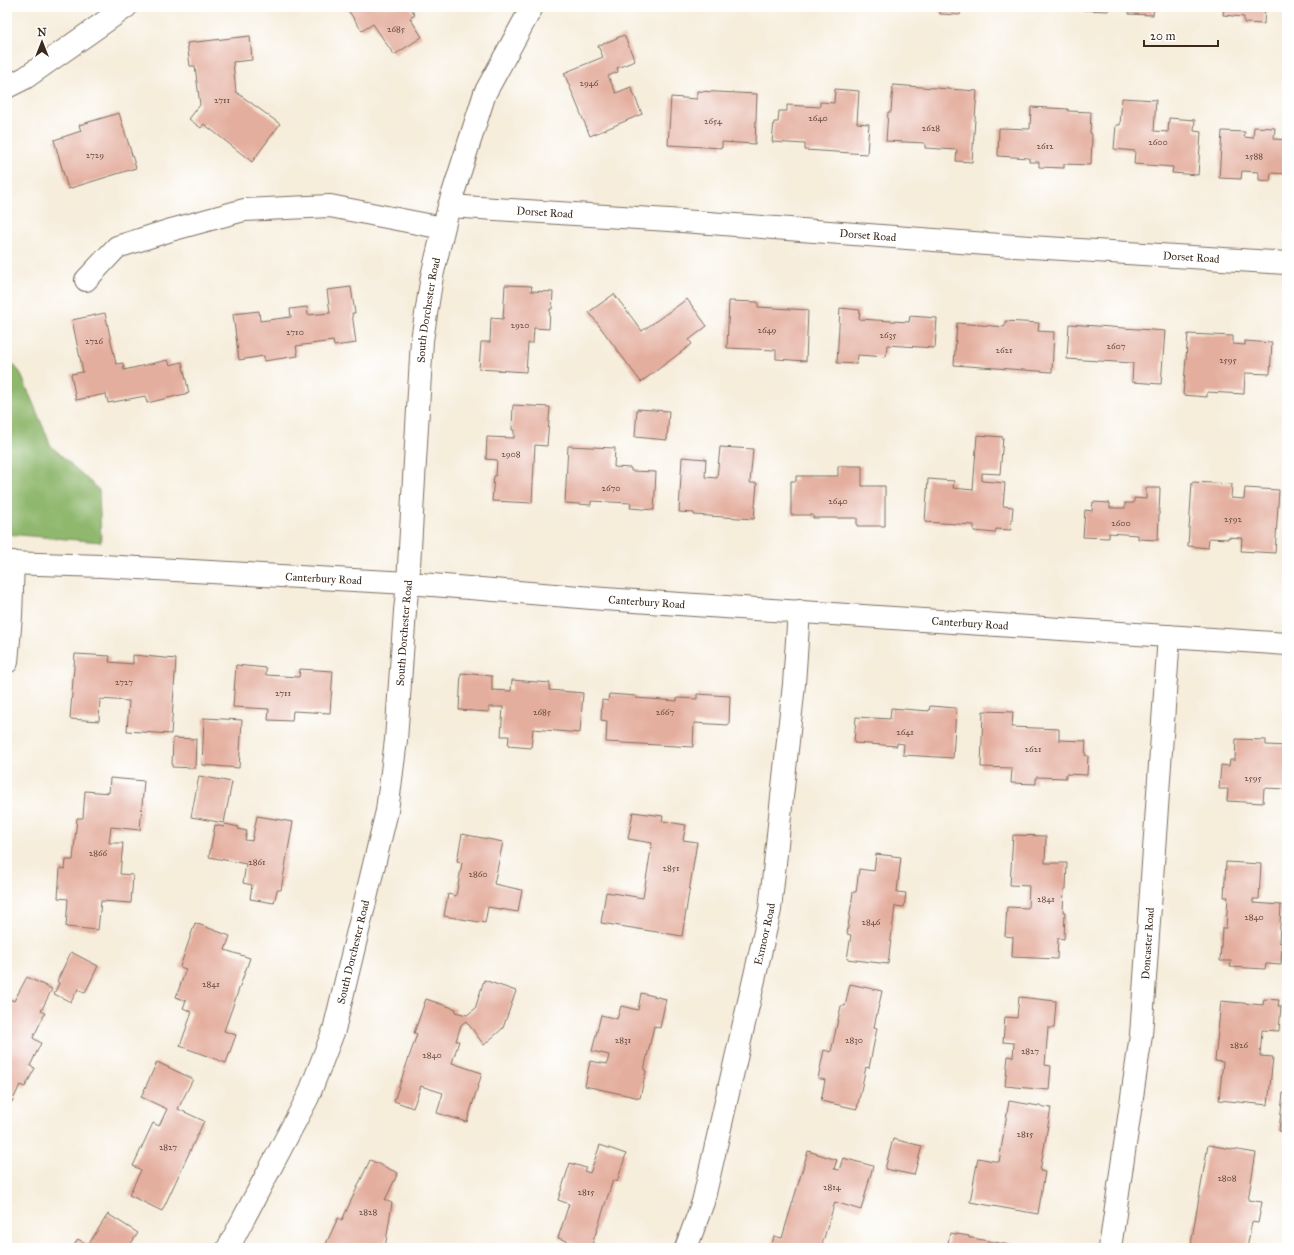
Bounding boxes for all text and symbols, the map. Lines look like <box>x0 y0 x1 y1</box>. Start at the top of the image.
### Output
north arrow <box>22 22 62 62</box>
scale bar <box>1144 22 1218 48</box>
house number: 2685 <box>387 23 406 34</box>
text: N <box>37 26 47 39</box>
text: 20 m <box>1150 29 1176 43</box>
house number: 2946 <box>580 77 599 88</box>
house number: 2711 <box>214 94 230 105</box>
house number: 2640 <box>808 112 828 123</box>
house number: 2654 <box>704 115 723 126</box>
house number: 2628 <box>922 122 940 133</box>
house number: 2600 <box>1148 136 1168 147</box>
house number: 2612 <box>1037 140 1054 151</box>
house number: 2729 <box>86 149 104 160</box>
house number: 2588 <box>1245 150 1263 161</box>
street label: Dorset Road <box>516 204 574 220</box>
street label: Dorset Road <box>839 226 897 244</box>
street label: Dorset Road <box>1162 249 1220 265</box>
street label: South Dorchester Road <box>414 256 443 363</box>
house number: 2920 <box>511 319 529 330</box>
house number: 2649 <box>758 324 777 335</box>
house number: 2710 <box>286 326 304 337</box>
house number: 2635 <box>880 329 897 340</box>
house number: 2726 <box>85 335 103 346</box>
house number: 2607 <box>1106 340 1126 351</box>
house number: 2621 <box>995 344 1013 355</box>
house number: 2595 <box>1219 354 1238 365</box>
house number: 2908 <box>501 448 521 459</box>
house number: 2670 <box>601 482 621 493</box>
house number: 2640 <box>828 495 848 506</box>
house number: 2592 <box>1224 513 1242 524</box>
house number: 2600 <box>1111 517 1131 528</box>
street label: Canterbury Road <box>285 570 363 587</box>
street label: South Dorchester Road <box>393 579 415 686</box>
street label: Canterbury Road <box>608 593 686 611</box>
street label: Canterbury Road <box>931 614 1009 632</box>
house number: 2727 <box>115 676 133 687</box>
house number: 2711 <box>275 687 291 698</box>
house number: 2685 <box>533 706 552 717</box>
house number: 2667 <box>656 706 674 717</box>
house number: 2641 <box>896 726 914 737</box>
house number: 2621 <box>1024 743 1042 754</box>
house number: 2595 <box>1244 772 1263 783</box>
house number: 2866 <box>89 847 108 858</box>
house number: 2861 <box>248 856 266 867</box>
house number: 2851 <box>663 862 680 873</box>
house number: 2860 <box>468 868 488 879</box>
house number: 2841 <box>1037 893 1055 904</box>
street label: South Dorchester Road <box>334 898 372 1005</box>
street label: Exmoor Road <box>751 902 777 966</box>
street label: Doncaster Road <box>1138 907 1156 980</box>
house number: 2840 <box>1244 911 1264 922</box>
house number: 2846 <box>862 916 881 927</box>
house number: 2841 <box>202 978 220 989</box>
house number: 2831 <box>615 1034 632 1045</box>
house number: 2830 <box>845 1034 863 1045</box>
house number: 2826 <box>1230 1039 1249 1050</box>
house number: 2827 <box>1021 1045 1039 1056</box>
house number: 2840 <box>422 1049 442 1060</box>
house number: 2815 <box>1017 1128 1034 1139</box>
house number: 2827 <box>159 1141 177 1152</box>
house number: 2808 <box>1217 1172 1237 1183</box>
house number: 2814 <box>823 1181 842 1192</box>
house number: 2815 <box>578 1186 595 1197</box>
house number: 2828 <box>359 1206 377 1217</box>

